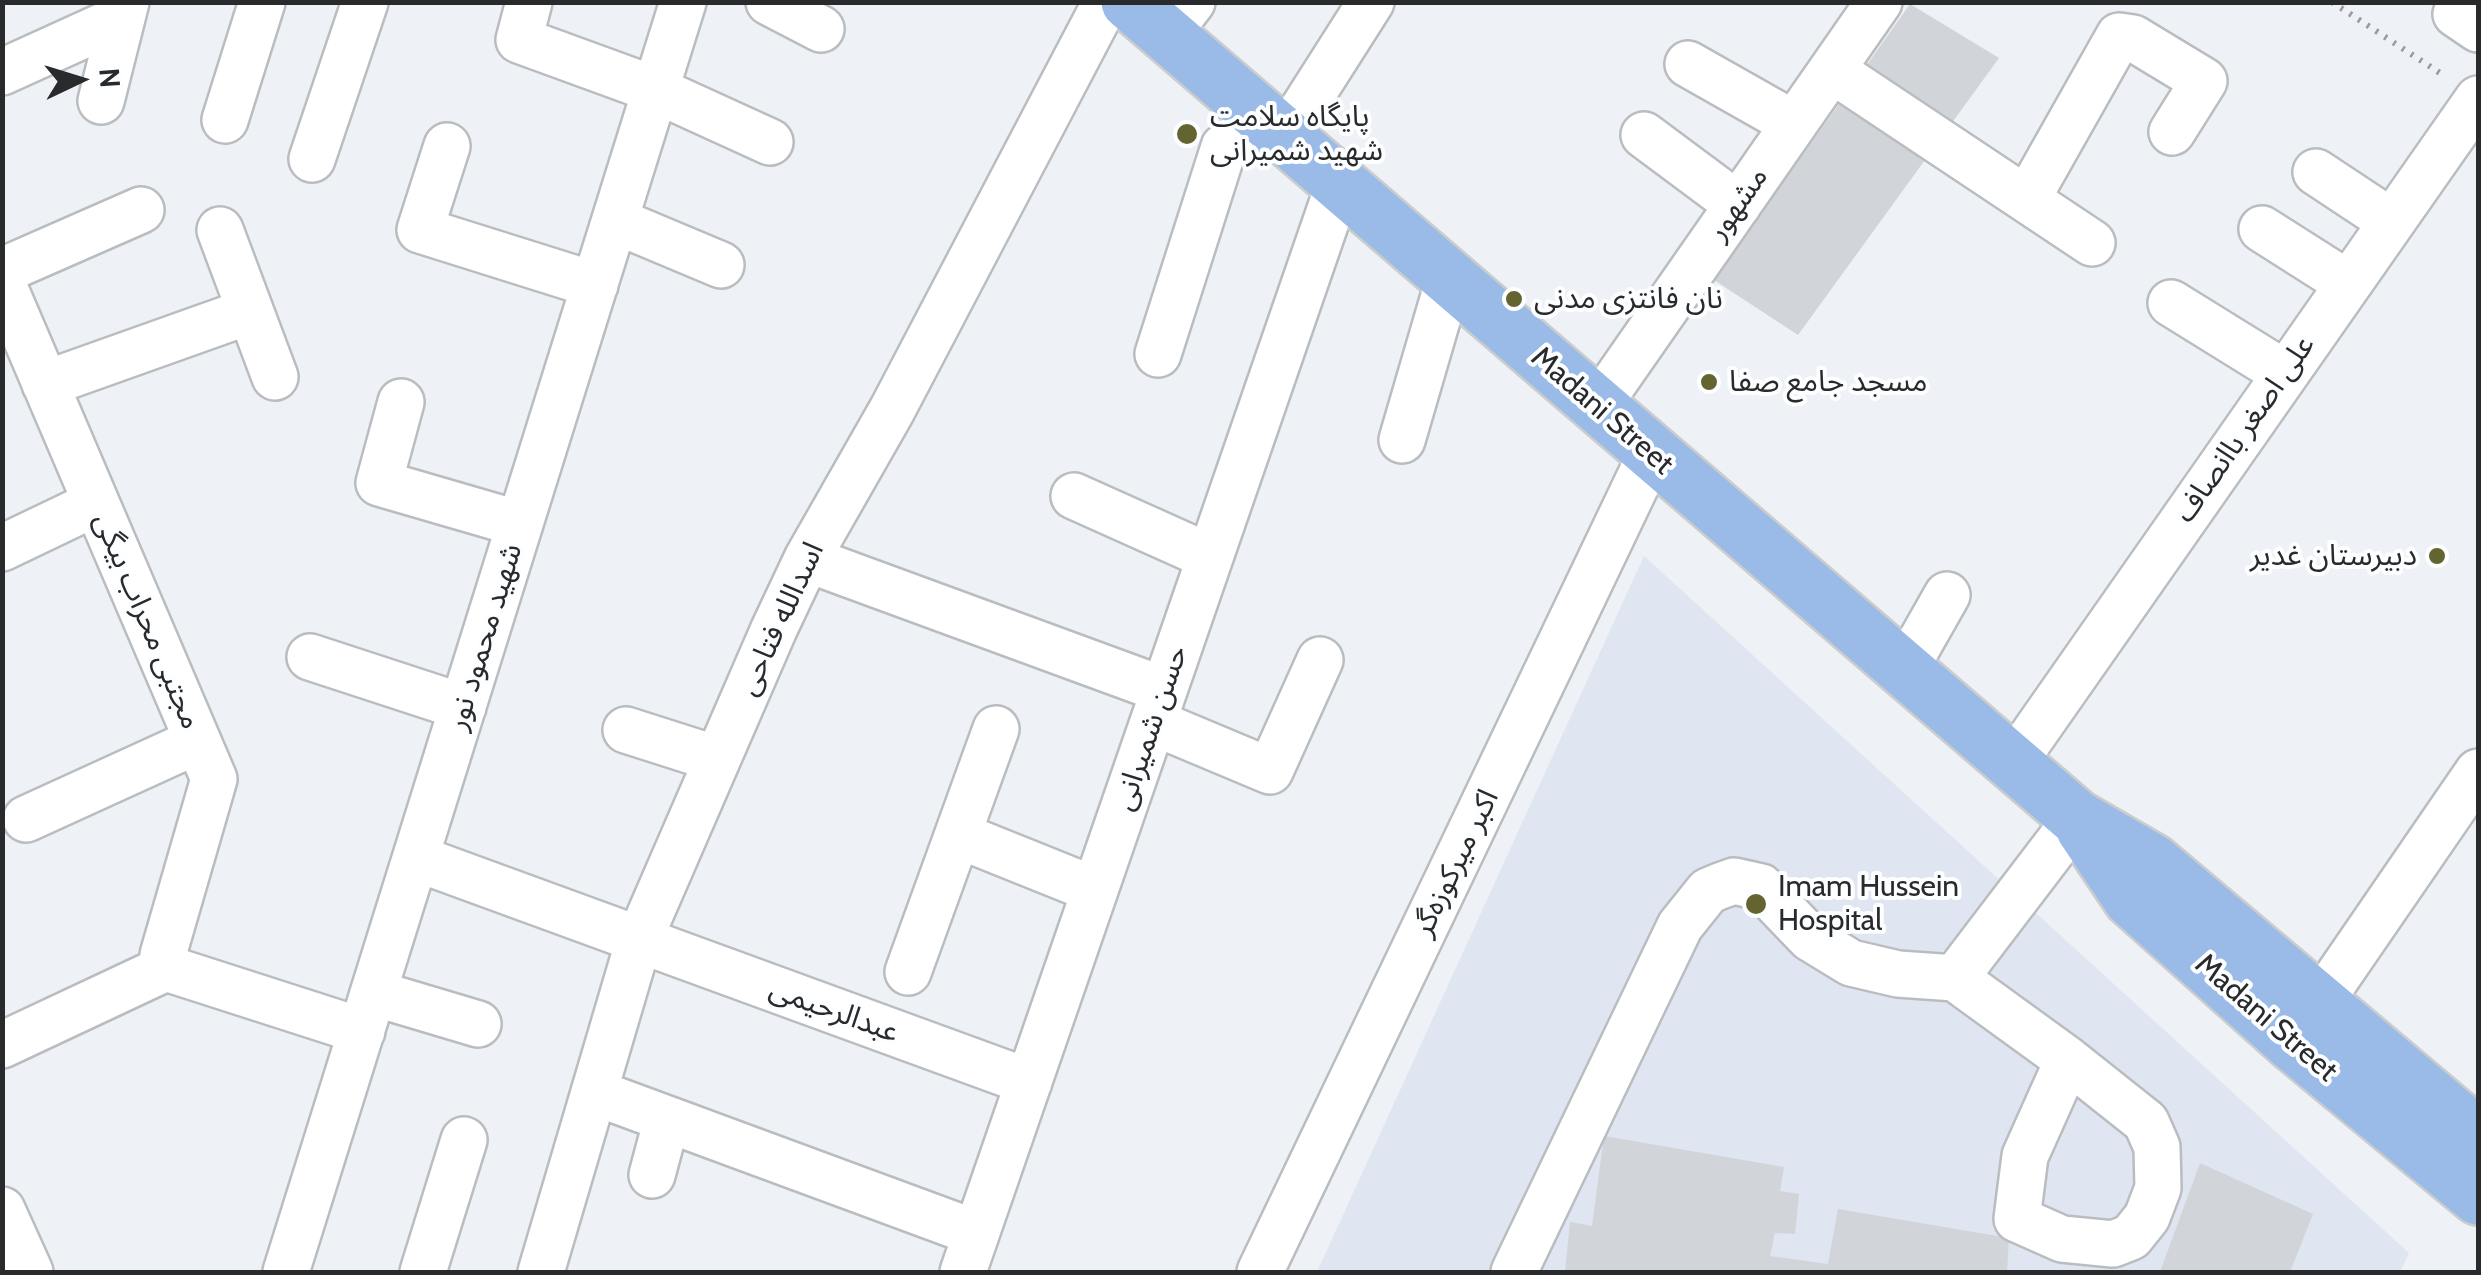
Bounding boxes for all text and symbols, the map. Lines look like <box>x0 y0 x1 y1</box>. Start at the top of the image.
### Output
north arrow <box>30 30 130 130</box>
text: N <box>92 67 128 89</box>
place label: پایگاه سلامت شهید شمیرانی <box>1210 99 1383 170</box>
marker: پایگاه سلامت شهید شمیرانی <box>1174 121 1200 147</box>
street label: مشهور <box>1700 160 1776 248</box>
place label: نان فانتزی مدنی <box>1534 281 1723 317</box>
marker: نان فانتزی مدنی <box>1503 288 1525 310</box>
street label: علی اصغر باانصاف <box>2167 329 2323 529</box>
street label: Madani Street <box>1524 339 1680 483</box>
place label: مسجد جامع صفا <box>1729 364 1928 400</box>
marker: مسجد جامع صفا <box>1698 371 1720 393</box>
street label: مجتبی محراب بیگی <box>85 507 209 735</box>
street label: اسدالله فتاحی <box>730 537 832 701</box>
place label: دبیرستان غدیر <box>2250 538 2417 574</box>
street label: شهید محمود نور <box>440 539 530 735</box>
marker: دبیرستان غدیر <box>2426 545 2448 567</box>
street label: حسن شمیرانی <box>1106 641 1196 815</box>
street label: اکبر میرکوزه‌گر <box>1405 784 1507 942</box>
place label: Imam Hussein Hospital <box>1778 869 1959 940</box>
marker: Imam Hussein Hospital <box>1743 891 1769 917</box>
street label: Madani Street <box>2188 946 2344 1090</box>
street label: عبدالرحیمی <box>764 971 904 1051</box>

